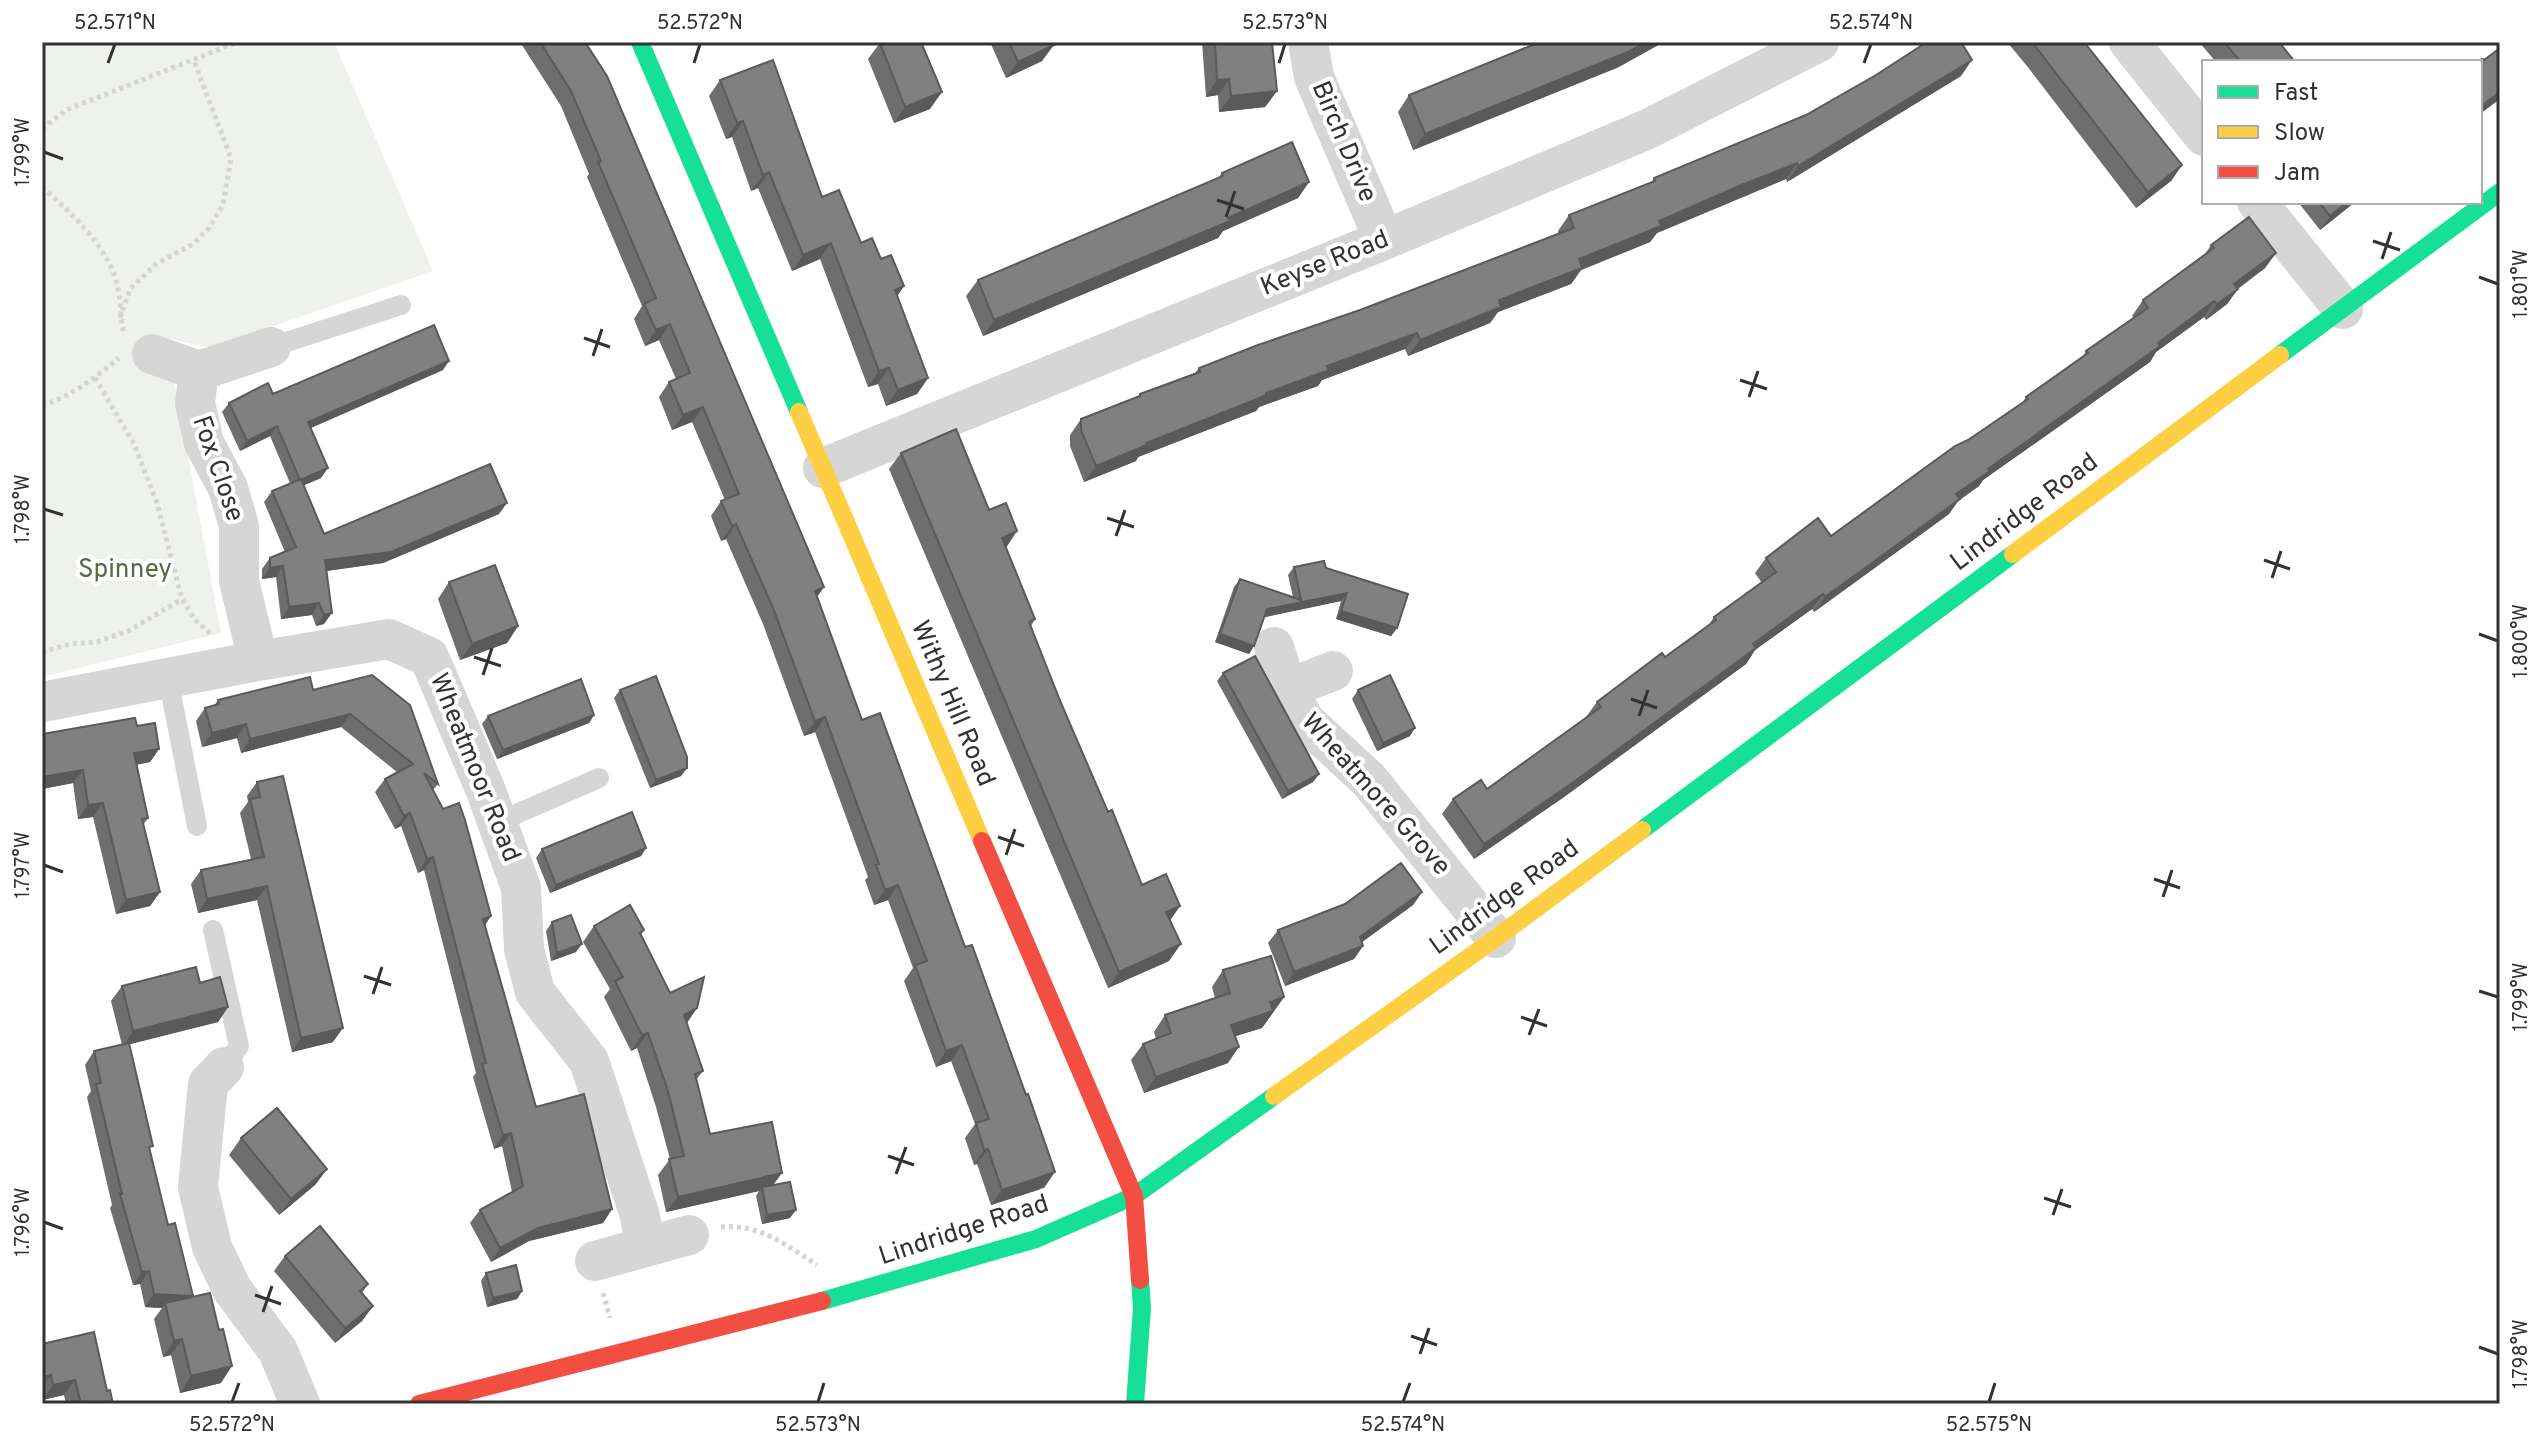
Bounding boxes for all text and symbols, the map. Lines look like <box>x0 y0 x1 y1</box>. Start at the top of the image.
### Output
text: 52.571°N <box>74 11 156 37</box>
text: 52.572°N <box>657 11 743 37</box>
text: 52.573°N <box>1242 11 1328 37</box>
text: 52.574°N <box>1829 11 1913 37</box>
legend <box>2202 60 2482 204</box>
street label: Birch Drive <box>1303 76 1383 208</box>
text: Fast <box>2274 79 2318 109</box>
text: 1.799°W <box>11 117 37 187</box>
text: Slow <box>2274 119 2325 149</box>
text: Jam <box>2274 159 2320 189</box>
street label: Keyse Road <box>1256 223 1394 305</box>
text: 1.801°W <box>2509 249 2535 319</box>
street label: Fox Close <box>184 412 250 526</box>
street label: Lindridge Road <box>1944 447 2106 579</box>
text: 1.798°W <box>11 474 37 544</box>
park label: Spinney <box>78 554 172 587</box>
text: 1.800°W <box>2509 604 2535 678</box>
street label: Withy Hill Road <box>902 616 1002 792</box>
street label: Wheatmoor Road <box>421 669 527 867</box>
street label: Wheatmore Grove <box>1293 707 1457 883</box>
text: 1.797°W <box>11 831 37 899</box>
street label: Lindridge Road <box>1424 833 1586 963</box>
text: 1.799°W <box>2509 962 2535 1032</box>
text: 1.796°W <box>11 1187 37 1257</box>
street label: Lindridge Road <box>875 1188 1053 1274</box>
text: 1.798°W <box>2509 1319 2535 1389</box>
text: 52.572°N <box>189 1413 275 1439</box>
text: 52.573°N <box>775 1413 861 1439</box>
text: 52.574°N <box>1361 1413 1445 1439</box>
text: 52.575°N <box>1946 1413 2032 1439</box>

